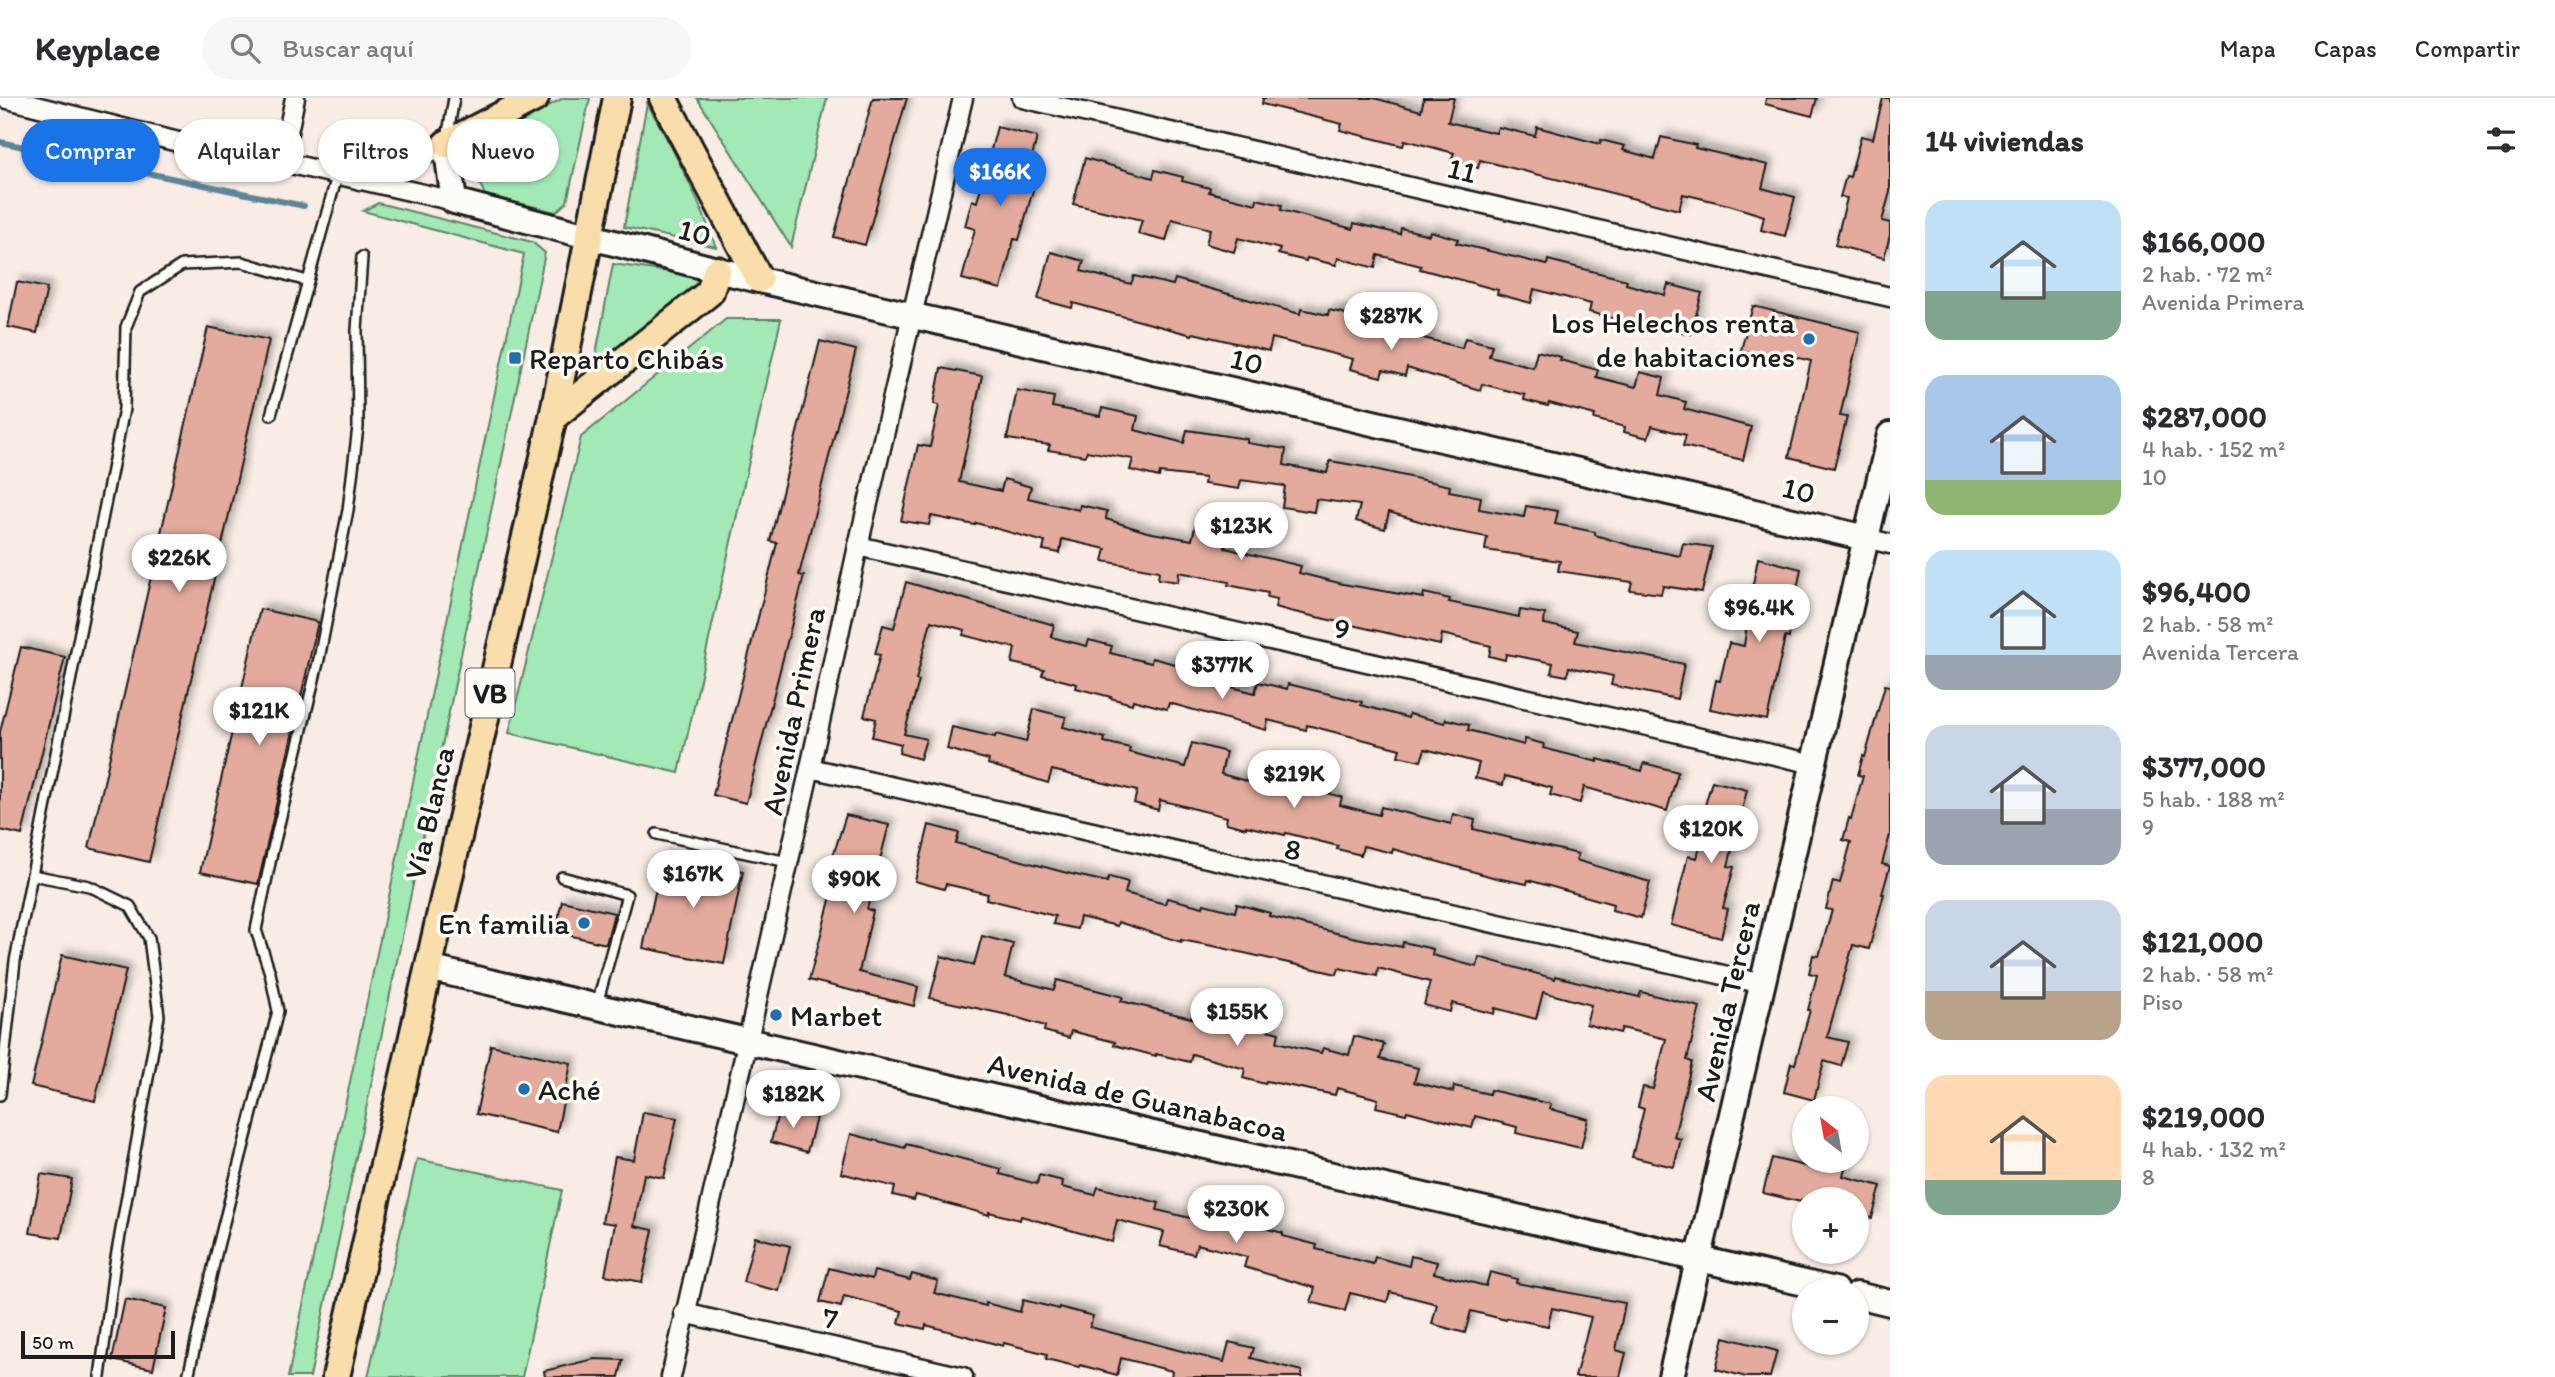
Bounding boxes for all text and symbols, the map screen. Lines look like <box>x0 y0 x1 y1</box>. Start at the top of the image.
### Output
search box <box>202 17 692 80</box>
text: Keyplace <box>35 29 160 68</box>
icon: search <box>226 29 264 67</box>
text: Buscar aquí <box>282 32 414 64</box>
text: Mapa <box>2220 34 2276 63</box>
text: Capas <box>2314 34 2377 63</box>
text: Compartir <box>2415 34 2520 63</box>
chip: Comprar <box>21 119 160 182</box>
chip: Alquilar <box>174 119 304 182</box>
chip: Filtros <box>318 119 433 182</box>
chip: Nuevo <box>447 119 559 182</box>
icon: filters <box>2482 121 2520 159</box>
text: 14 viviendas <box>1925 122 2084 159</box>
pin: $166K <box>951 148 1049 208</box>
street label: 11 <box>1444 149 1480 191</box>
text: $166K <box>969 157 1031 185</box>
street label: 10 <box>675 210 715 254</box>
text: $166,000 <box>2142 223 2265 260</box>
icon: home <box>1981 228 2065 312</box>
text: 2 hab. · 72 m² <box>2142 260 2272 288</box>
text: Avenida Primera <box>2142 288 2304 316</box>
pin: $287K <box>1342 292 1440 352</box>
text: $287K <box>1360 301 1422 329</box>
place label: Los Helechos renta de habitaciones <box>1551 304 1795 375</box>
marker: Los Helechos renta de habitaciones <box>1801 331 1817 347</box>
street label: 10 <box>1227 339 1267 383</box>
place label: Reparto Chibás <box>529 340 724 377</box>
marker: Reparto Chibás <box>507 350 523 366</box>
text: $287,000 <box>2142 398 2267 435</box>
icon: home <box>1981 403 2065 487</box>
text: 4 hab. · 152 m² <box>2142 435 2285 463</box>
text: 10 <box>2142 463 2167 491</box>
street label: 10 <box>1779 468 1819 512</box>
pin: $123K <box>1192 503 1290 562</box>
text: $123K <box>1210 511 1272 539</box>
pin: $226K <box>130 534 228 594</box>
text: $226K <box>148 543 210 571</box>
text: $96,400 <box>2142 573 2251 610</box>
icon: home <box>1981 578 2065 662</box>
pin: $96.4K <box>1702 584 1816 644</box>
text: $96.4K <box>1724 593 1794 621</box>
street label: Avenida Primera <box>753 603 833 818</box>
street label: 9 <box>1330 608 1354 648</box>
text: 2 hab. · 58 m² <box>2142 610 2274 638</box>
text: Avenida Tercera <box>2142 638 2299 666</box>
pin: $377K <box>1173 642 1271 701</box>
text: $377K <box>1191 650 1253 678</box>
road number: VB <box>466 668 514 718</box>
pin: $121K <box>210 688 308 747</box>
text: $121K <box>229 696 289 724</box>
street label: Vía Blanca <box>396 742 462 883</box>
text: $377,000 <box>2142 748 2266 785</box>
pin: $219K <box>1245 750 1343 810</box>
icon: home <box>1981 753 2065 837</box>
text: $219K <box>1263 759 1325 787</box>
text: 5 hab. · 188 m² <box>2142 785 2285 813</box>
pin: $120K <box>1662 806 1760 865</box>
text: 9 <box>2142 813 2154 841</box>
text: $120K <box>1679 814 1743 842</box>
street label: 8 <box>1281 829 1305 869</box>
pin: $167K <box>644 850 742 910</box>
pin: $90K <box>813 856 895 915</box>
text: $167K <box>663 859 723 887</box>
text: $90K <box>828 864 880 892</box>
street label: Avenida Tercera <box>1686 897 1768 1105</box>
place label: En familia <box>438 905 570 942</box>
marker: En familia <box>576 915 592 931</box>
text: $121,000 <box>2142 923 2263 960</box>
icon: home <box>1981 928 2065 1012</box>
text: 2 hab. · 58 m² <box>2142 960 2274 988</box>
pin: $155K <box>1188 988 1286 1048</box>
text: Piso <box>2142 988 2183 1016</box>
place label: Marbet <box>790 997 882 1034</box>
text: $155K <box>1206 997 1268 1025</box>
marker: Marbet <box>768 1007 784 1023</box>
street label: Avenida de Guanabacoa <box>985 1045 1292 1150</box>
pin: $182K <box>744 1070 842 1130</box>
place label: Aché <box>538 1071 601 1108</box>
text: $182K <box>762 1079 824 1107</box>
marker: Aché <box>516 1081 532 1097</box>
north arrow <box>1792 1096 1869 1172</box>
map controls <box>1792 1096 1869 1355</box>
text: $219,000 <box>2142 1098 2265 1135</box>
icon: home <box>1981 1103 2065 1187</box>
text: 4 hab. · 132 m² <box>2142 1135 2286 1163</box>
text: 8 <box>2142 1163 2155 1191</box>
pin: $230K <box>1187 1186 1285 1245</box>
button: + <box>1792 1187 1869 1264</box>
text: $230K <box>1203 1194 1269 1222</box>
button: − <box>1792 1278 1869 1355</box>
street label: 7 <box>819 1298 842 1338</box>
scale bar <box>21 1328 175 1360</box>
text: 50 m <box>32 1331 74 1354</box>

